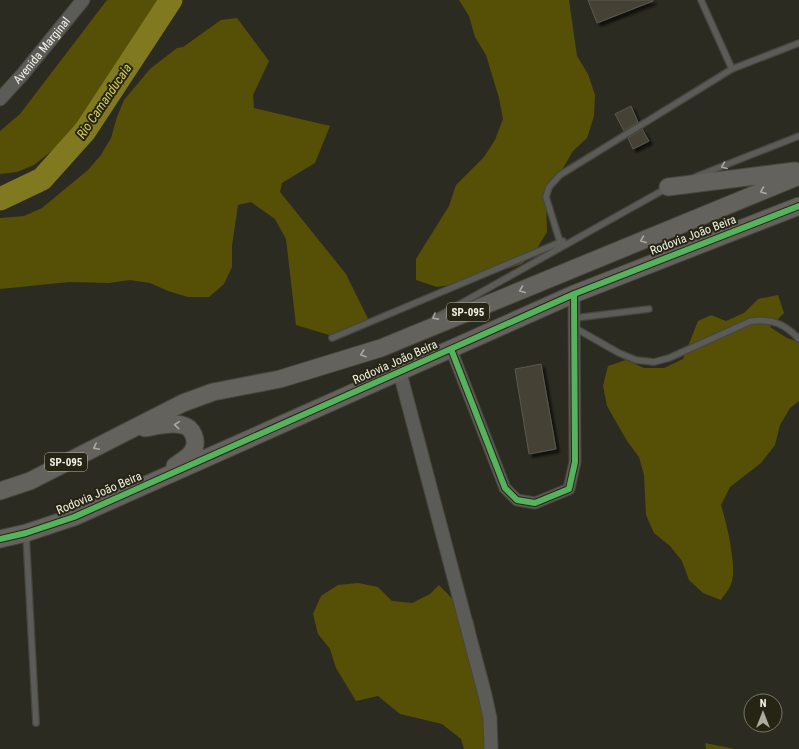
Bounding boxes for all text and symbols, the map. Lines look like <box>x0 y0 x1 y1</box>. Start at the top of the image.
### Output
street label: Avenida Marginal <box>10 14 73 87</box>
water label: Rio Camanducaia <box>73 61 135 141</box>
one-way arrow <box>720 161 727 169</box>
one-way arrow <box>759 186 767 194</box>
street label: Rodovia João Beira <box>648 212 738 258</box>
one-way arrow <box>639 236 646 244</box>
one-way arrow <box>519 285 526 293</box>
road number: SP-095 <box>447 303 489 321</box>
one-way arrow <box>432 313 440 320</box>
street label: Rodovia João Beira <box>351 337 440 387</box>
one-way arrow <box>360 349 367 358</box>
one-way arrow <box>174 420 180 429</box>
one-way arrow <box>93 442 100 450</box>
road number: SP-095 <box>45 453 87 471</box>
street label: Rodovia João Beira <box>54 469 144 517</box>
north arrow <box>743 693 783 733</box>
text: N <box>760 697 767 710</box>

